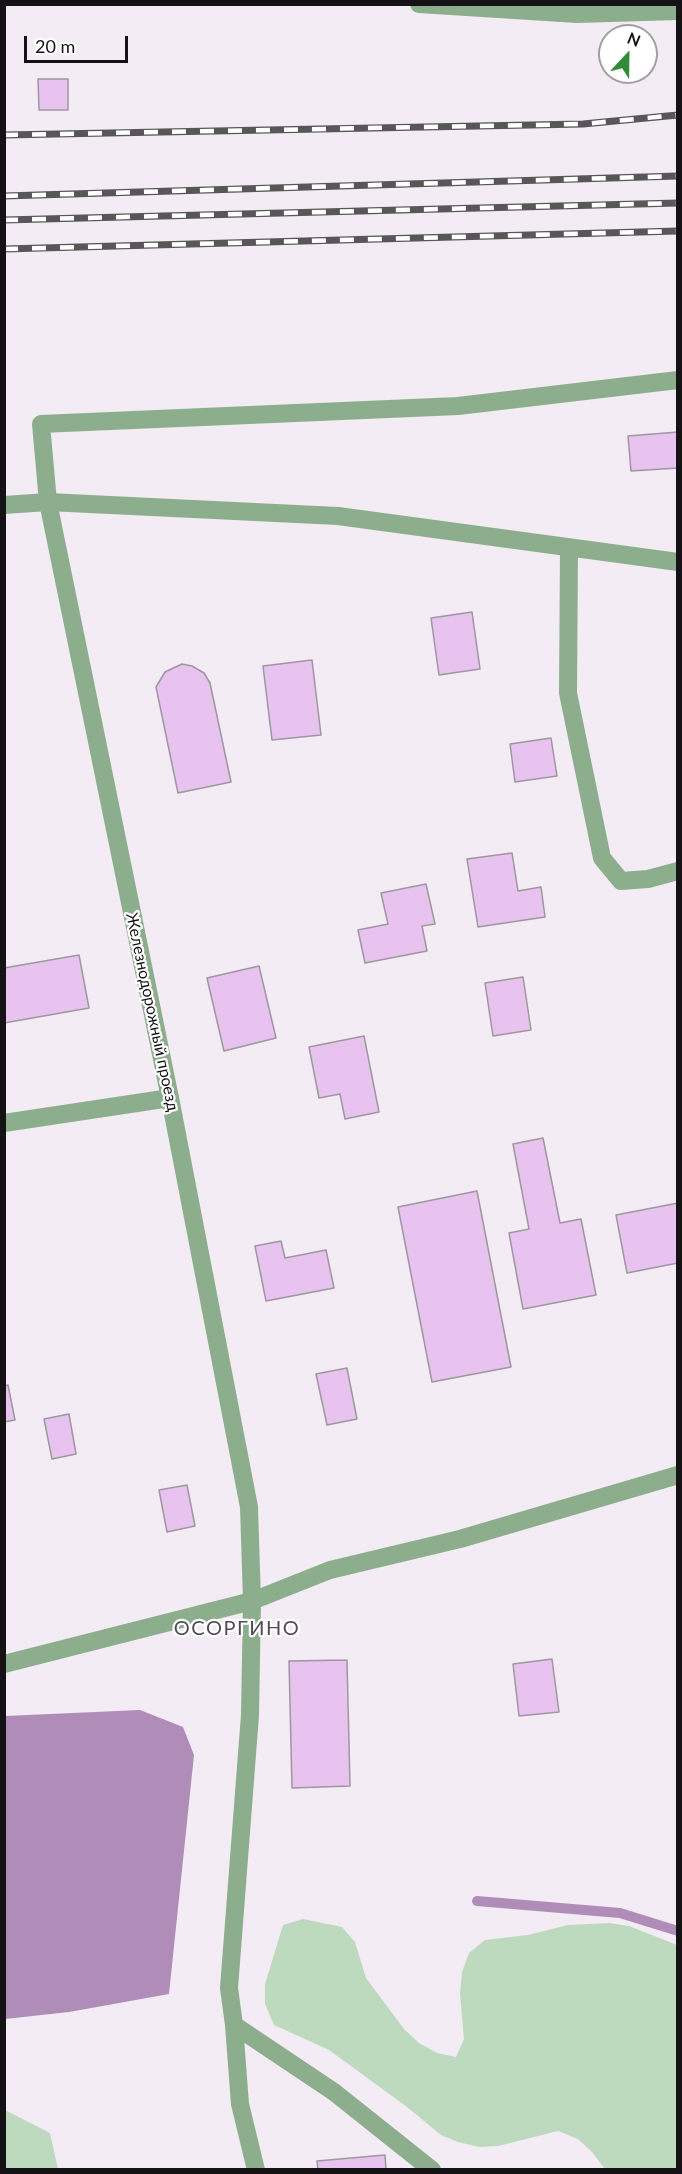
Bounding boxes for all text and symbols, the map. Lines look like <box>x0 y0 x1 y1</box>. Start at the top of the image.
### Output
scale bar <box>27 24 130 62</box>
north arrow <box>598 24 658 84</box>
text: N <box>625 28 643 50</box>
text: 20 m <box>35 35 75 57</box>
street label: Железнодорожный проезд <box>122 911 182 1113</box>
district label: ОСОРГИНО <box>174 1617 300 1641</box>

